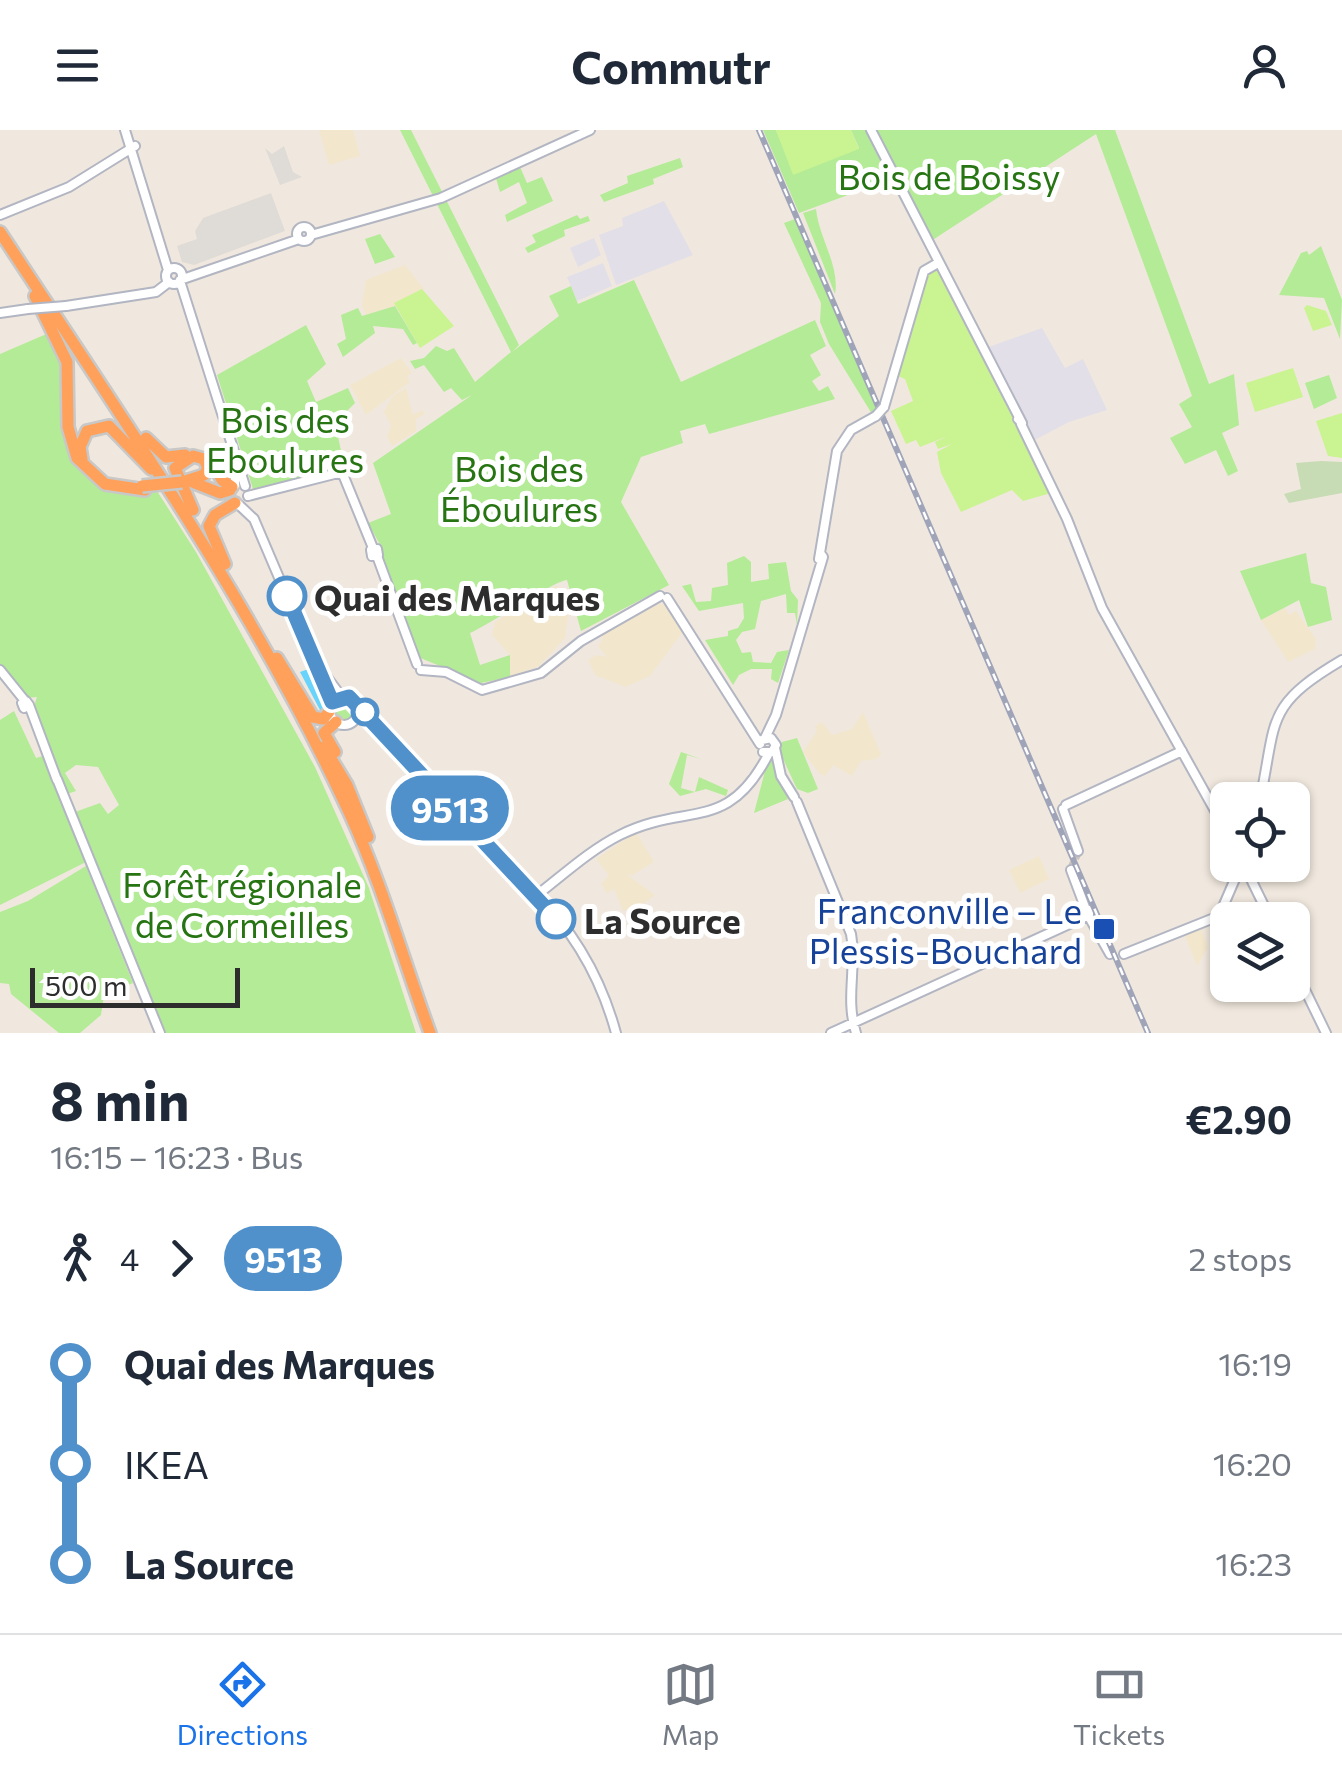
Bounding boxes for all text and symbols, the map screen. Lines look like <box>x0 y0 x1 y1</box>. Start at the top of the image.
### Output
icon: menu <box>50 38 105 93</box>
text: Commutr <box>571 38 771 93</box>
icon: person <box>1237 38 1292 93</box>
park label: Bois de Boissy <box>838 154 1060 197</box>
park label: Bois des Eboulures <box>206 397 364 480</box>
park label: Bois des Éboulures <box>440 446 598 529</box>
place label: Quai des Marques <box>314 575 600 618</box>
marker: Quai des Marques <box>268 577 306 615</box>
unlabelled marker <box>352 699 378 725</box>
line badge: 9513 <box>380 776 520 840</box>
map controls <box>1210 782 1310 1002</box>
button: locate <box>1210 782 1310 882</box>
text: 9513 <box>411 787 489 830</box>
park label: Forêt régionale de Cormeilles <box>122 862 362 945</box>
place label: Franconville – Le Plessis-Bouchard <box>809 888 1082 971</box>
place label: La Source <box>584 898 741 941</box>
marker: La Source <box>537 900 575 938</box>
button: layers <box>1210 902 1310 1002</box>
marker: Franconville – Le Plessis-Bouchard <box>1091 916 1117 942</box>
scale bar <box>30 963 240 1008</box>
text: 500 m <box>45 968 127 1002</box>
text: 8 min <box>50 1065 190 1132</box>
text: €2.90 <box>1185 1095 1292 1142</box>
text: 16:15 – 16:23 · Bus <box>50 1136 303 1176</box>
icon: walk <box>50 1231 105 1286</box>
icon: forward <box>154 1231 209 1286</box>
text: 9513 <box>244 1237 322 1280</box>
text: 4 <box>120 1238 139 1278</box>
text: 2 stops <box>1188 1238 1292 1278</box>
text: Quai des Marques <box>124 1340 435 1387</box>
text: 16:19 <box>1218 1343 1292 1383</box>
text: IKEA <box>124 1440 209 1487</box>
text: 16:20 <box>1213 1443 1292 1483</box>
text: La Source <box>124 1540 294 1587</box>
text: 16:23 <box>1215 1543 1292 1583</box>
tab: Directions <box>177 1657 308 1751</box>
tab: Map <box>662 1657 719 1751</box>
tab: Tickets <box>1073 1657 1165 1751</box>

